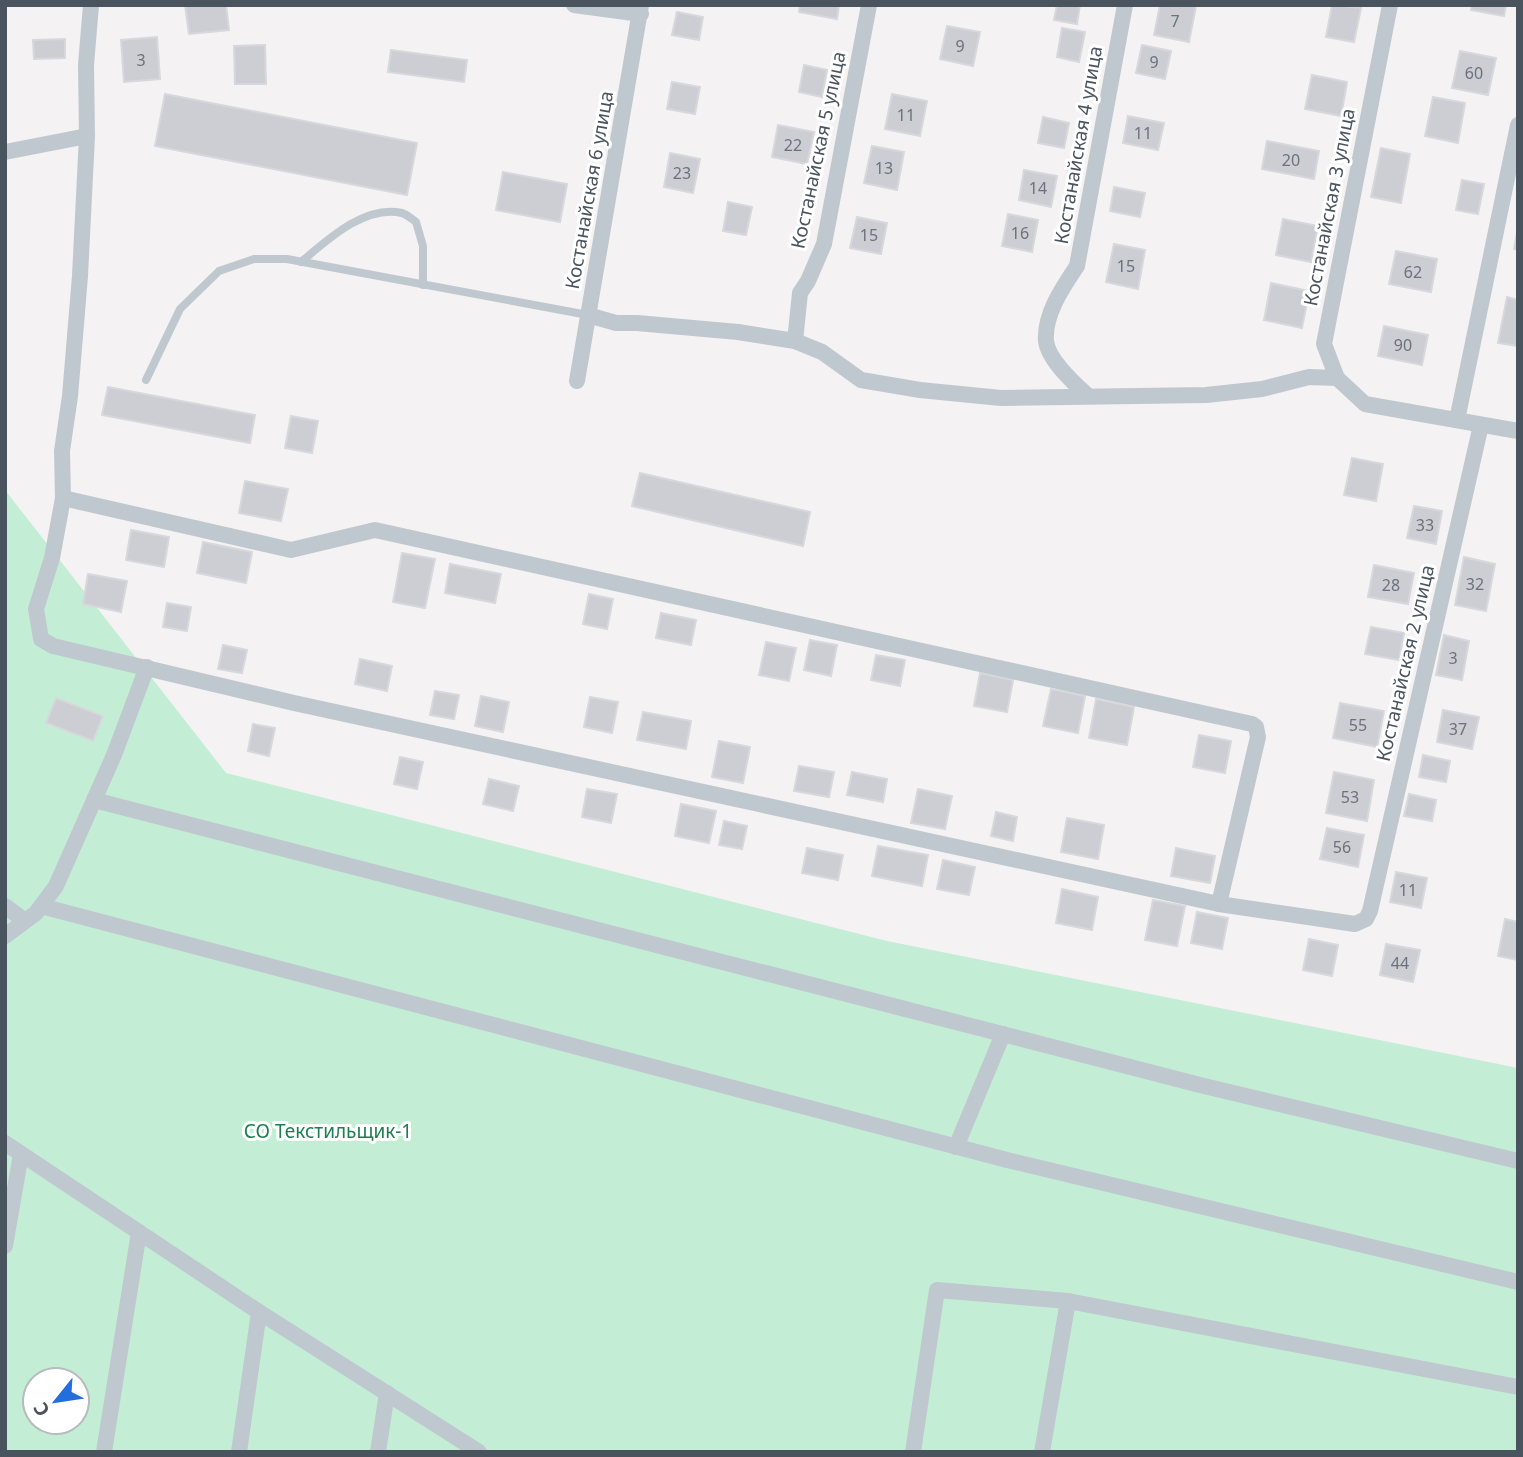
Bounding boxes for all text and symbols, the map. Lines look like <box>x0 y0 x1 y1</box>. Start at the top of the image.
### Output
house number: 7 <box>1170 10 1180 32</box>
house number: 9 <box>955 35 965 57</box>
street label: Костанайская 4 улица <box>1048 44 1108 246</box>
house number: 3 <box>136 49 146 71</box>
street label: Костанайская 5 улица <box>784 49 852 251</box>
house number: 9 <box>1149 51 1159 73</box>
house number: 60 <box>1465 62 1483 84</box>
street label: Костанайская 6 улица <box>559 89 619 291</box>
house number: 11 <box>897 104 915 126</box>
street label: Костанайская 3 улица <box>1297 106 1361 308</box>
house number: 11 <box>1134 122 1152 144</box>
house number: 22 <box>784 134 802 156</box>
house number: 20 <box>1282 149 1300 171</box>
house number: 13 <box>875 157 893 179</box>
house number: 23 <box>673 162 691 184</box>
house number: 14 <box>1029 177 1047 199</box>
house number: 16 <box>1011 222 1029 244</box>
house number: 15 <box>860 224 878 246</box>
house number: 15 <box>1117 255 1135 277</box>
house number: 62 <box>1404 261 1422 283</box>
house number: 90 <box>1394 334 1412 356</box>
house number: 33 <box>1416 514 1434 536</box>
street label: Костанайская 2 улица <box>1370 562 1440 764</box>
house number: 32 <box>1466 573 1484 595</box>
house number: 28 <box>1382 574 1400 596</box>
house number: 3 <box>1448 647 1458 669</box>
house number: 55 <box>1349 714 1367 736</box>
house number: 37 <box>1449 718 1467 740</box>
house number: 53 <box>1341 786 1359 808</box>
house number: 56 <box>1333 836 1351 858</box>
house number: 11 <box>1399 879 1417 901</box>
house number: 44 <box>1391 952 1409 974</box>
park label: СО Текстильщик-1 <box>244 1118 412 1144</box>
north arrow <box>21 1366 91 1436</box>
text: С <box>27 1398 56 1421</box>

